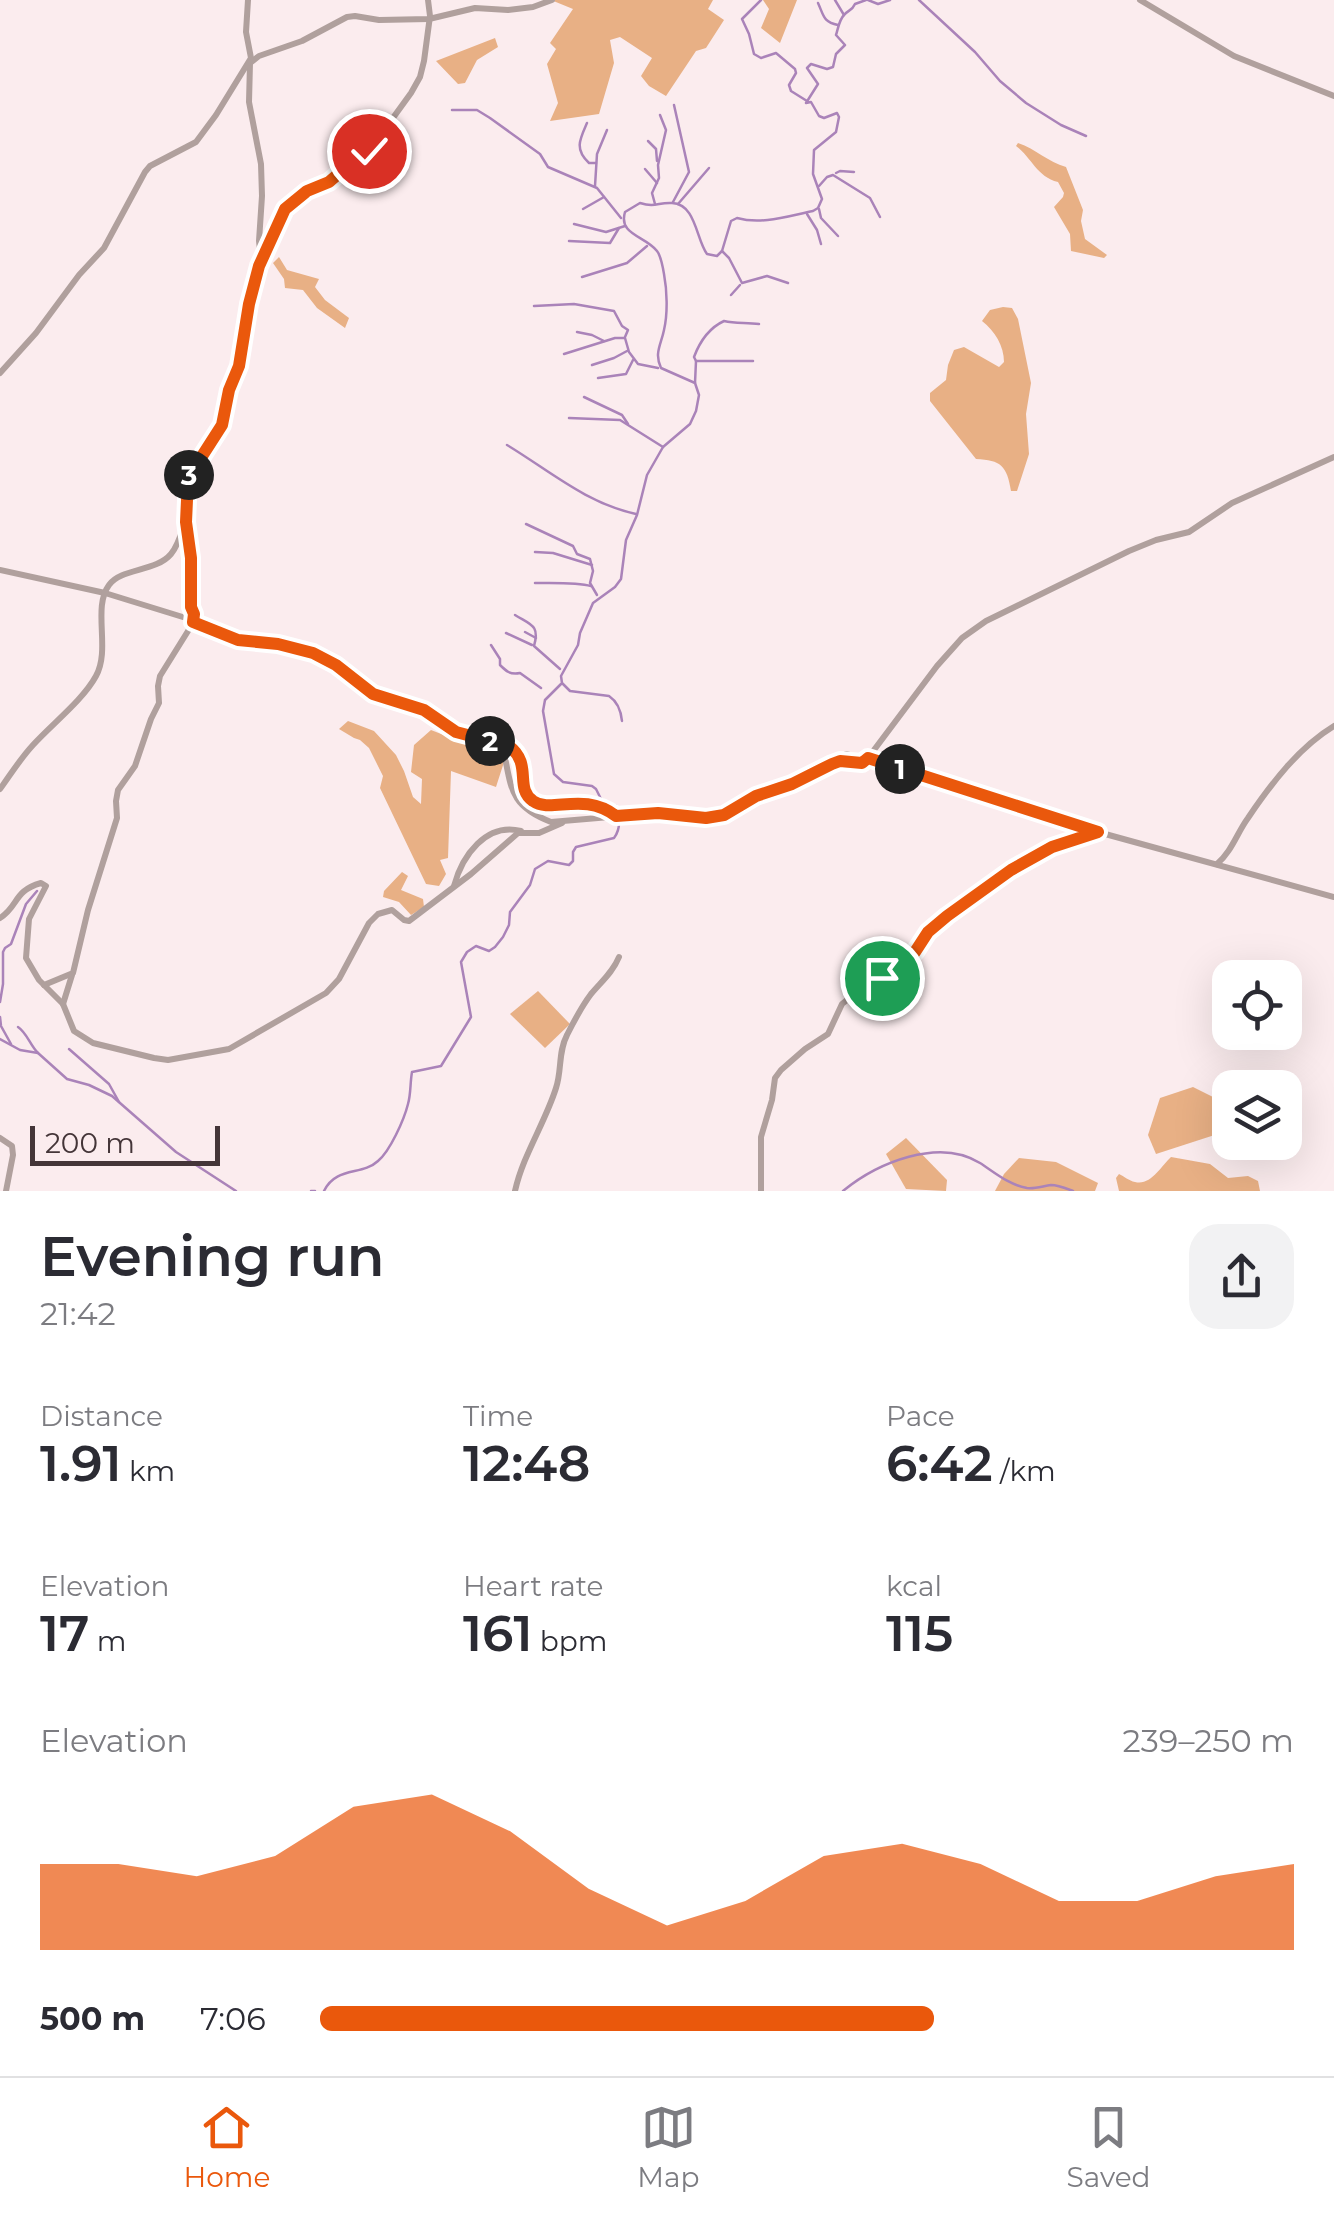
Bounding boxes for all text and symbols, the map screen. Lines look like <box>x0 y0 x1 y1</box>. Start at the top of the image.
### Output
pin <box>327 109 412 194</box>
icon: check <box>342 124 397 179</box>
pin: 3 <box>164 450 214 500</box>
text: 3 <box>181 458 197 492</box>
pin: 2 <box>465 716 515 766</box>
text: 2 <box>482 724 498 758</box>
pin: 1 <box>875 744 925 794</box>
text: 1 <box>895 752 905 786</box>
pin <box>840 936 925 1021</box>
icon: arrive <box>855 951 910 1006</box>
map controls <box>1212 960 1302 1160</box>
button: locate <box>1212 960 1302 1050</box>
button: layers <box>1212 1070 1302 1160</box>
scale bar <box>30 1121 220 1166</box>
text: 200 m <box>45 1126 135 1160</box>
text: Evening run <box>40 1223 385 1290</box>
button: share <box>1189 1224 1294 1329</box>
text: 21:42 <box>40 1294 116 1333</box>
text: Distance <box>40 1399 163 1433</box>
text: Time <box>463 1399 533 1433</box>
text: Pace <box>886 1399 955 1433</box>
text: 1.91 <box>40 1433 122 1494</box>
text: 12:48 <box>463 1433 590 1494</box>
text: 6:42 <box>886 1433 993 1494</box>
text: km <box>122 1454 175 1488</box>
text: /km <box>993 1454 1056 1488</box>
text: Elevation <box>40 1569 169 1603</box>
text: Heart rate <box>463 1569 604 1603</box>
text: kcal <box>886 1569 942 1603</box>
text: 17 <box>40 1603 89 1664</box>
text: 161 <box>463 1603 532 1664</box>
text: 115 <box>886 1603 953 1664</box>
text: m <box>89 1624 127 1658</box>
text: bpm <box>532 1624 607 1658</box>
text: Elevation <box>40 1721 188 1760</box>
text: 239–250 m <box>1123 1721 1294 1760</box>
text: 500 m <box>40 1999 145 2038</box>
text: 7:06 <box>200 1999 266 2038</box>
tab: Home <box>183 2100 270 2194</box>
tab: Map <box>637 2100 700 2194</box>
tab: Saved <box>1066 2100 1151 2194</box>

